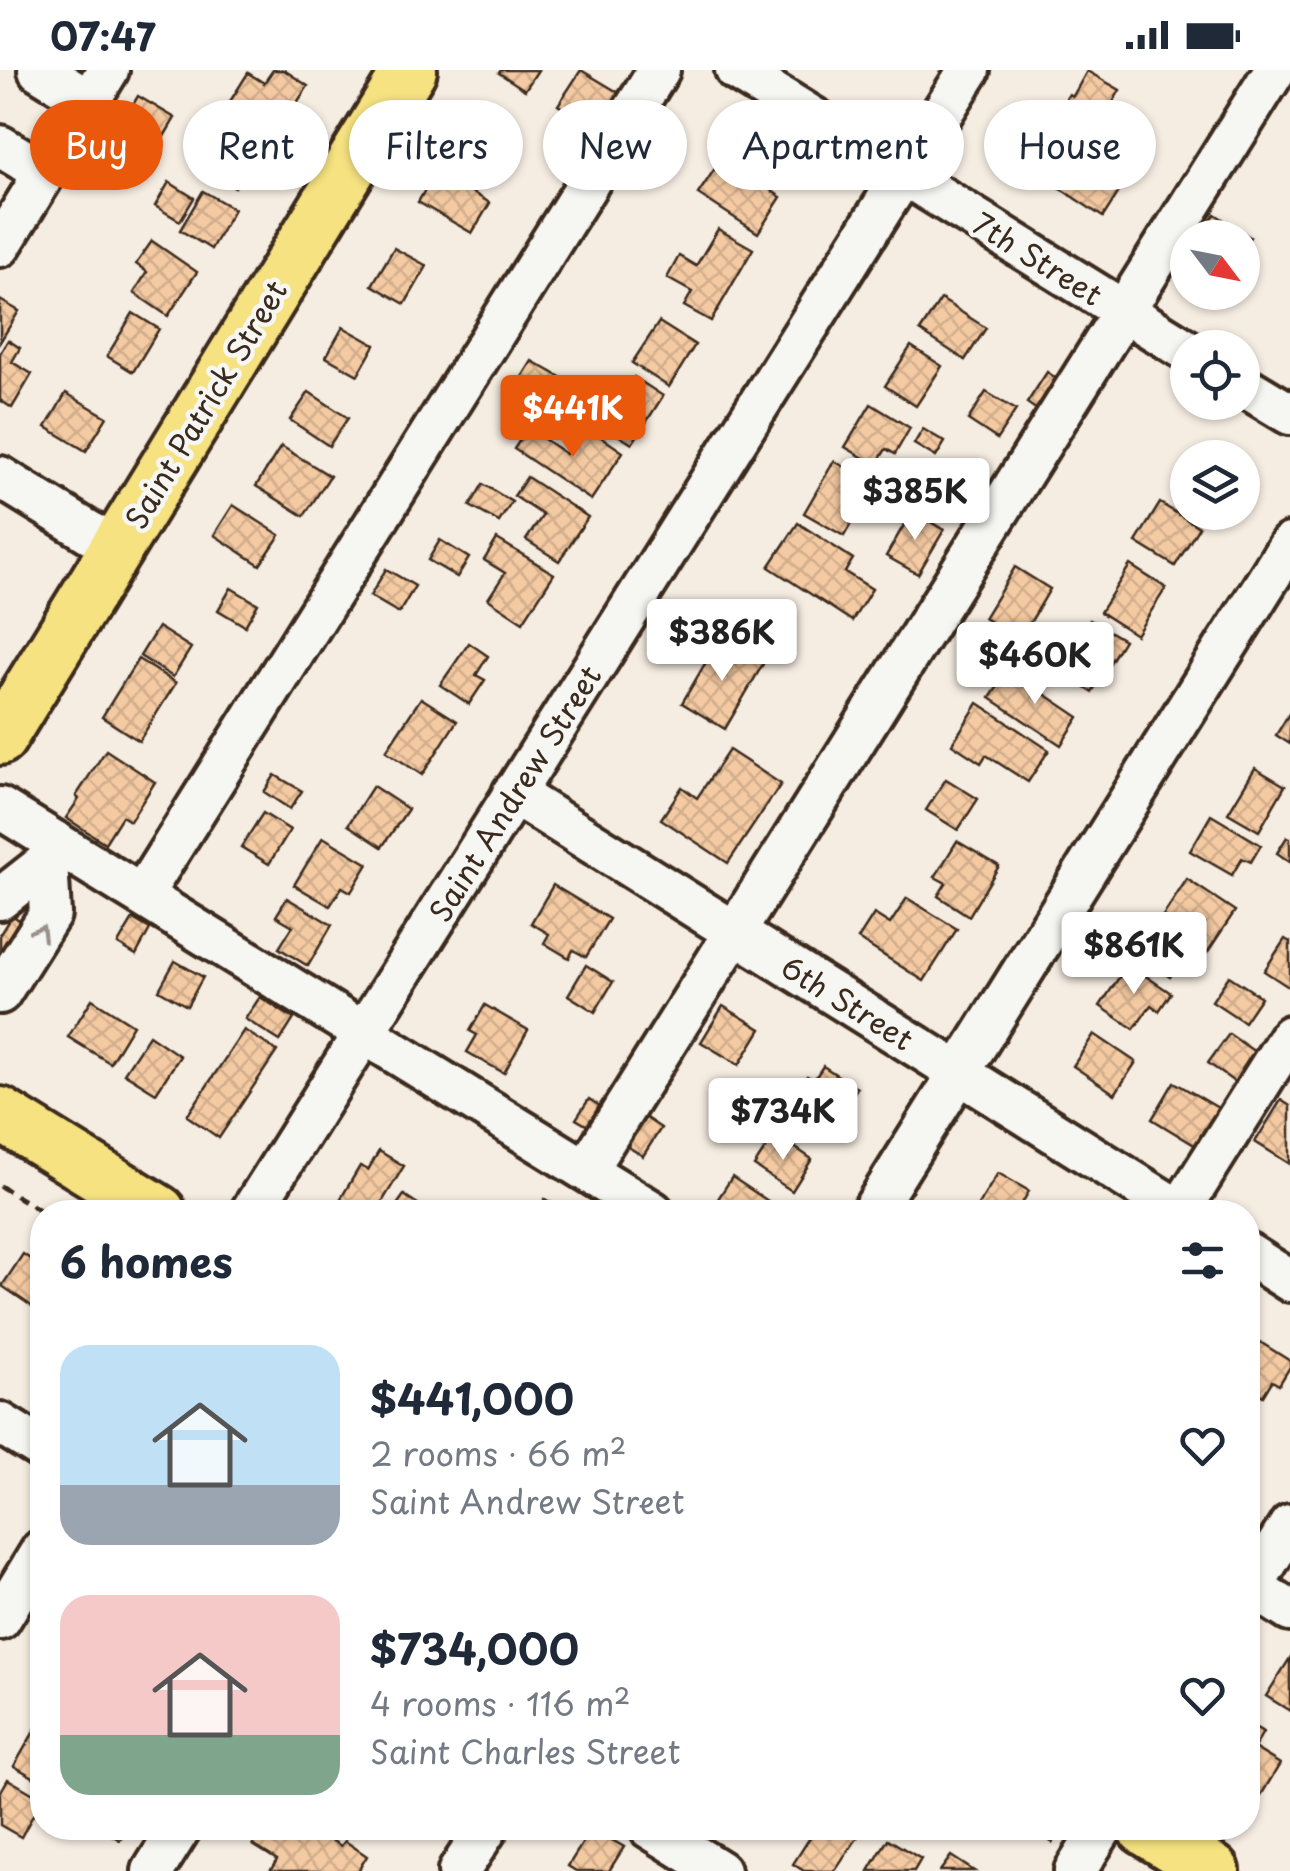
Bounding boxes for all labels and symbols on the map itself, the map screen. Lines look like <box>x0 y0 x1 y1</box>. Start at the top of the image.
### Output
street label: 7th Street <box>964 200 1112 316</box>
north arrow <box>1170 220 1260 310</box>
street label: Saint Patrick Street <box>113 271 297 537</box>
pin: $441K <box>503 375 643 460</box>
pin: $385K <box>845 458 985 543</box>
pin: $386K <box>652 599 792 684</box>
pin: $460K <box>965 622 1105 707</box>
street label: Saint Andrew Street <box>417 656 611 930</box>
pin: $861K <box>1064 912 1204 997</box>
one-way arrow <box>28 925 47 943</box>
street label: 6th Street <box>773 944 923 1060</box>
pin: $734K <box>713 1078 853 1163</box>

